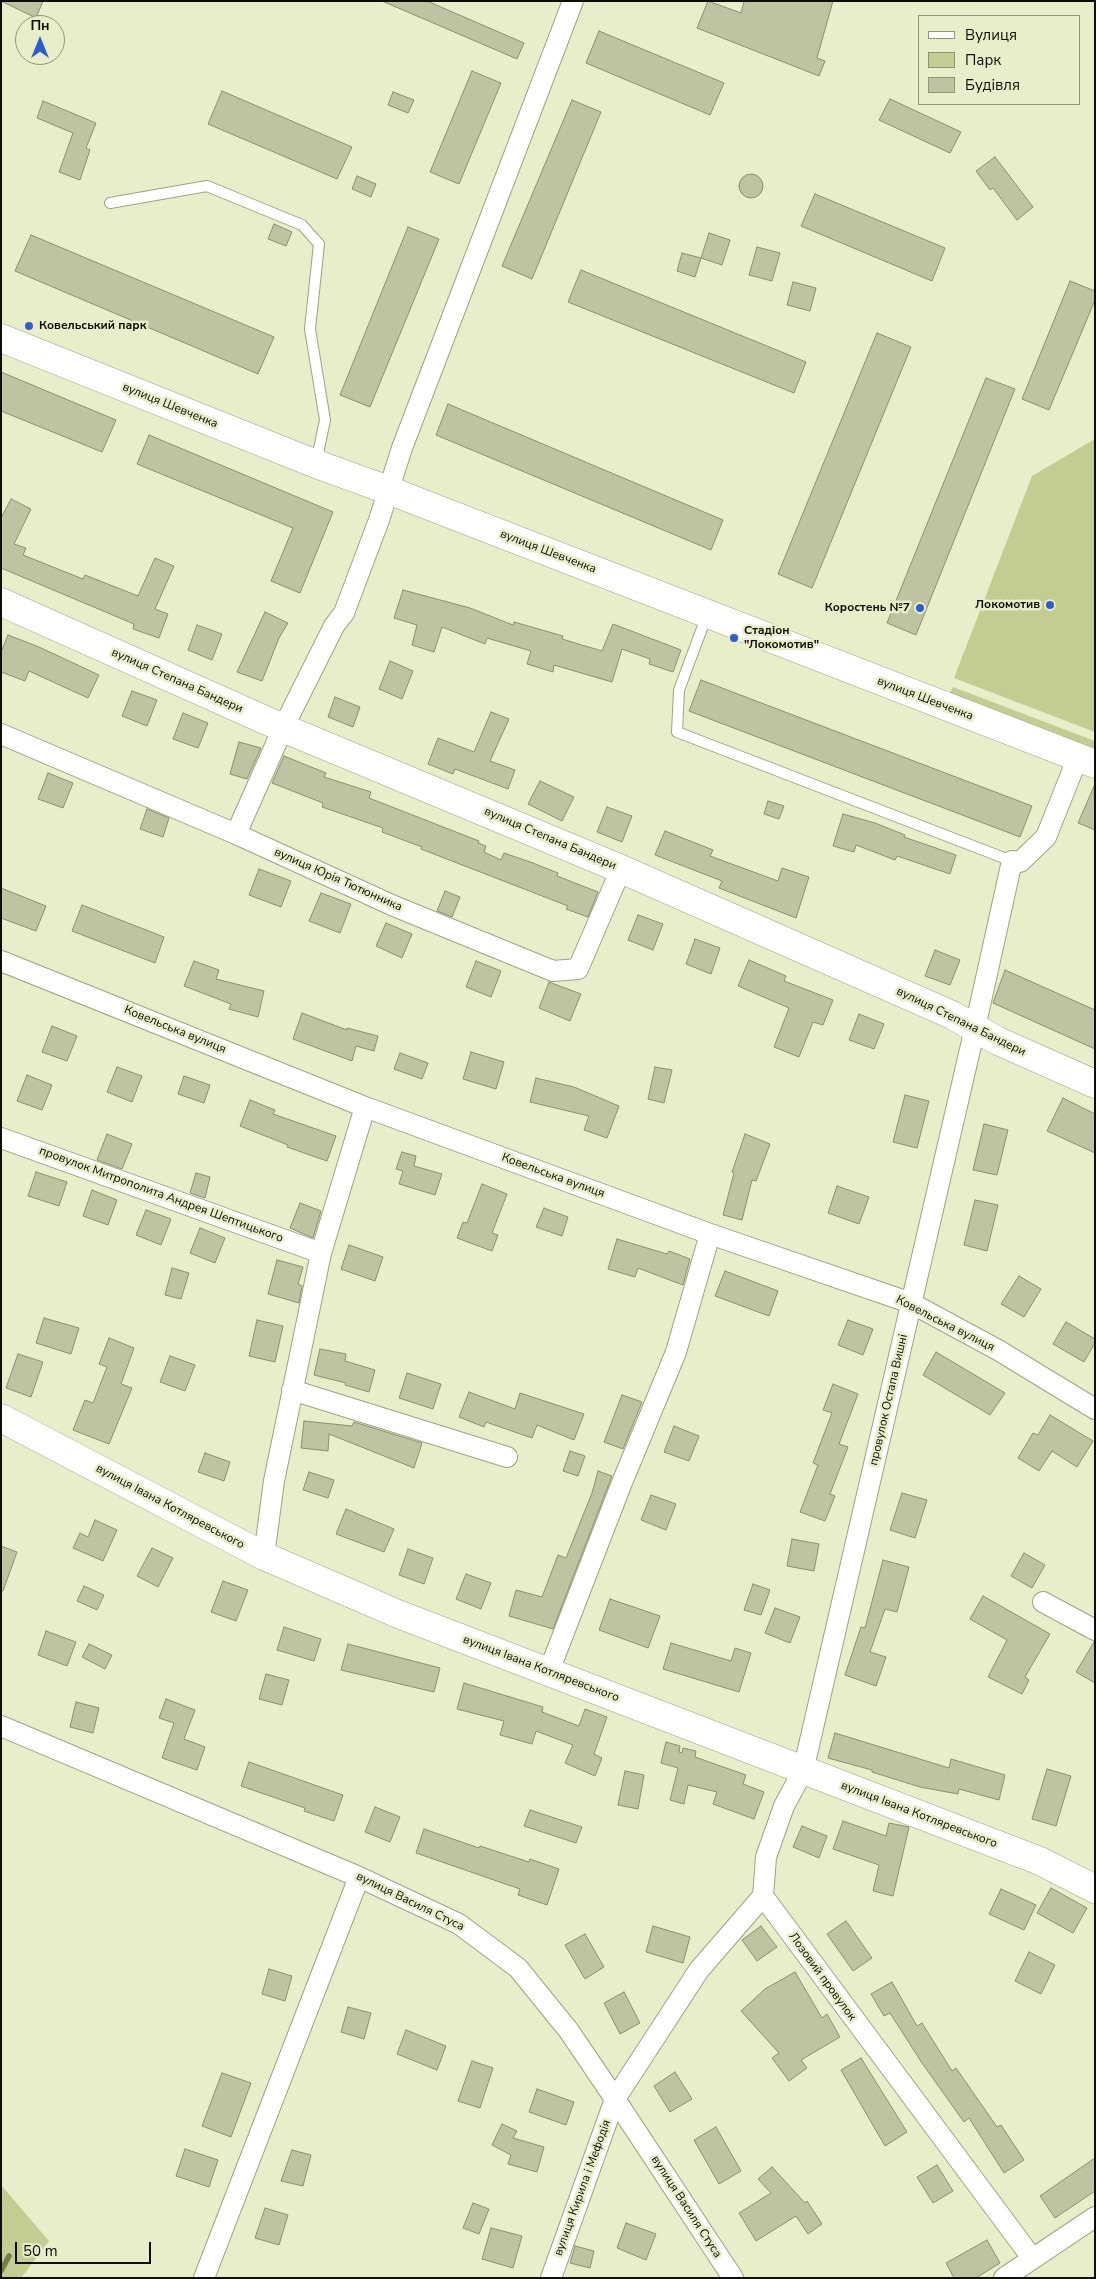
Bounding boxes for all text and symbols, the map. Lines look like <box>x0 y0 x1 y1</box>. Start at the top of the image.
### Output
north arrow <box>15 15 65 65</box>
legend <box>918 15 1081 105</box>
text: Пн <box>30 16 50 35</box>
text: Вулиця <box>965 25 1017 45</box>
text: Парк <box>965 50 1001 70</box>
text: Будівля <box>965 75 1020 95</box>
place label: Ковельський парк <box>39 319 146 333</box>
marker: Ковельський парк <box>23 320 35 332</box>
street label: вулиця Шевченка <box>120 380 220 432</box>
street label: вулиця Шевченка <box>498 527 598 577</box>
place label: Локомотив <box>975 598 1040 612</box>
marker: Локомотив <box>1044 599 1056 611</box>
place label: Коростень №7 <box>825 601 910 615</box>
marker: Коростень №7 <box>914 602 926 614</box>
place label: Стадіон "Локомотив" <box>744 624 819 652</box>
marker: Стадіон "Локомотив" <box>728 632 740 644</box>
street label: вулиця Степана Бандери <box>109 645 245 717</box>
street label: вулиця Шевченка <box>875 674 975 724</box>
street label: вулиця Степана Бандери <box>482 805 618 873</box>
street label: вулиця Юрія Тютюнника <box>272 845 404 915</box>
street label: вулиця Степана Бандери <box>894 984 1028 1060</box>
street label: Ковельська вулиця <box>122 1003 228 1057</box>
street label: провулок Митрополита Андрея Шептицького <box>37 1144 285 1246</box>
street label: Ковельська вулиця <box>499 1151 607 1201</box>
street label: Ковельська вулиця <box>893 1293 997 1355</box>
street label: провулок Остапа Вишні <box>867 1333 911 1467</box>
street label: вулиця Івана Котляревського <box>93 1462 247 1552</box>
street label: вулиця Івана Котляревського <box>461 1632 621 1706</box>
street label: вулиця Івана Котляревського <box>839 1778 999 1852</box>
street label: вулиця Василя Стуса <box>354 1870 466 1934</box>
street label: Лозовий провулок <box>785 1930 859 2024</box>
street label: вулиця Кирила і Мефодія <box>552 2118 614 2258</box>
street label: вулиця Василя Стуса <box>648 2153 724 2261</box>
scale bar <box>18 2232 154 2264</box>
text: 50 m <box>23 2241 58 2261</box>

